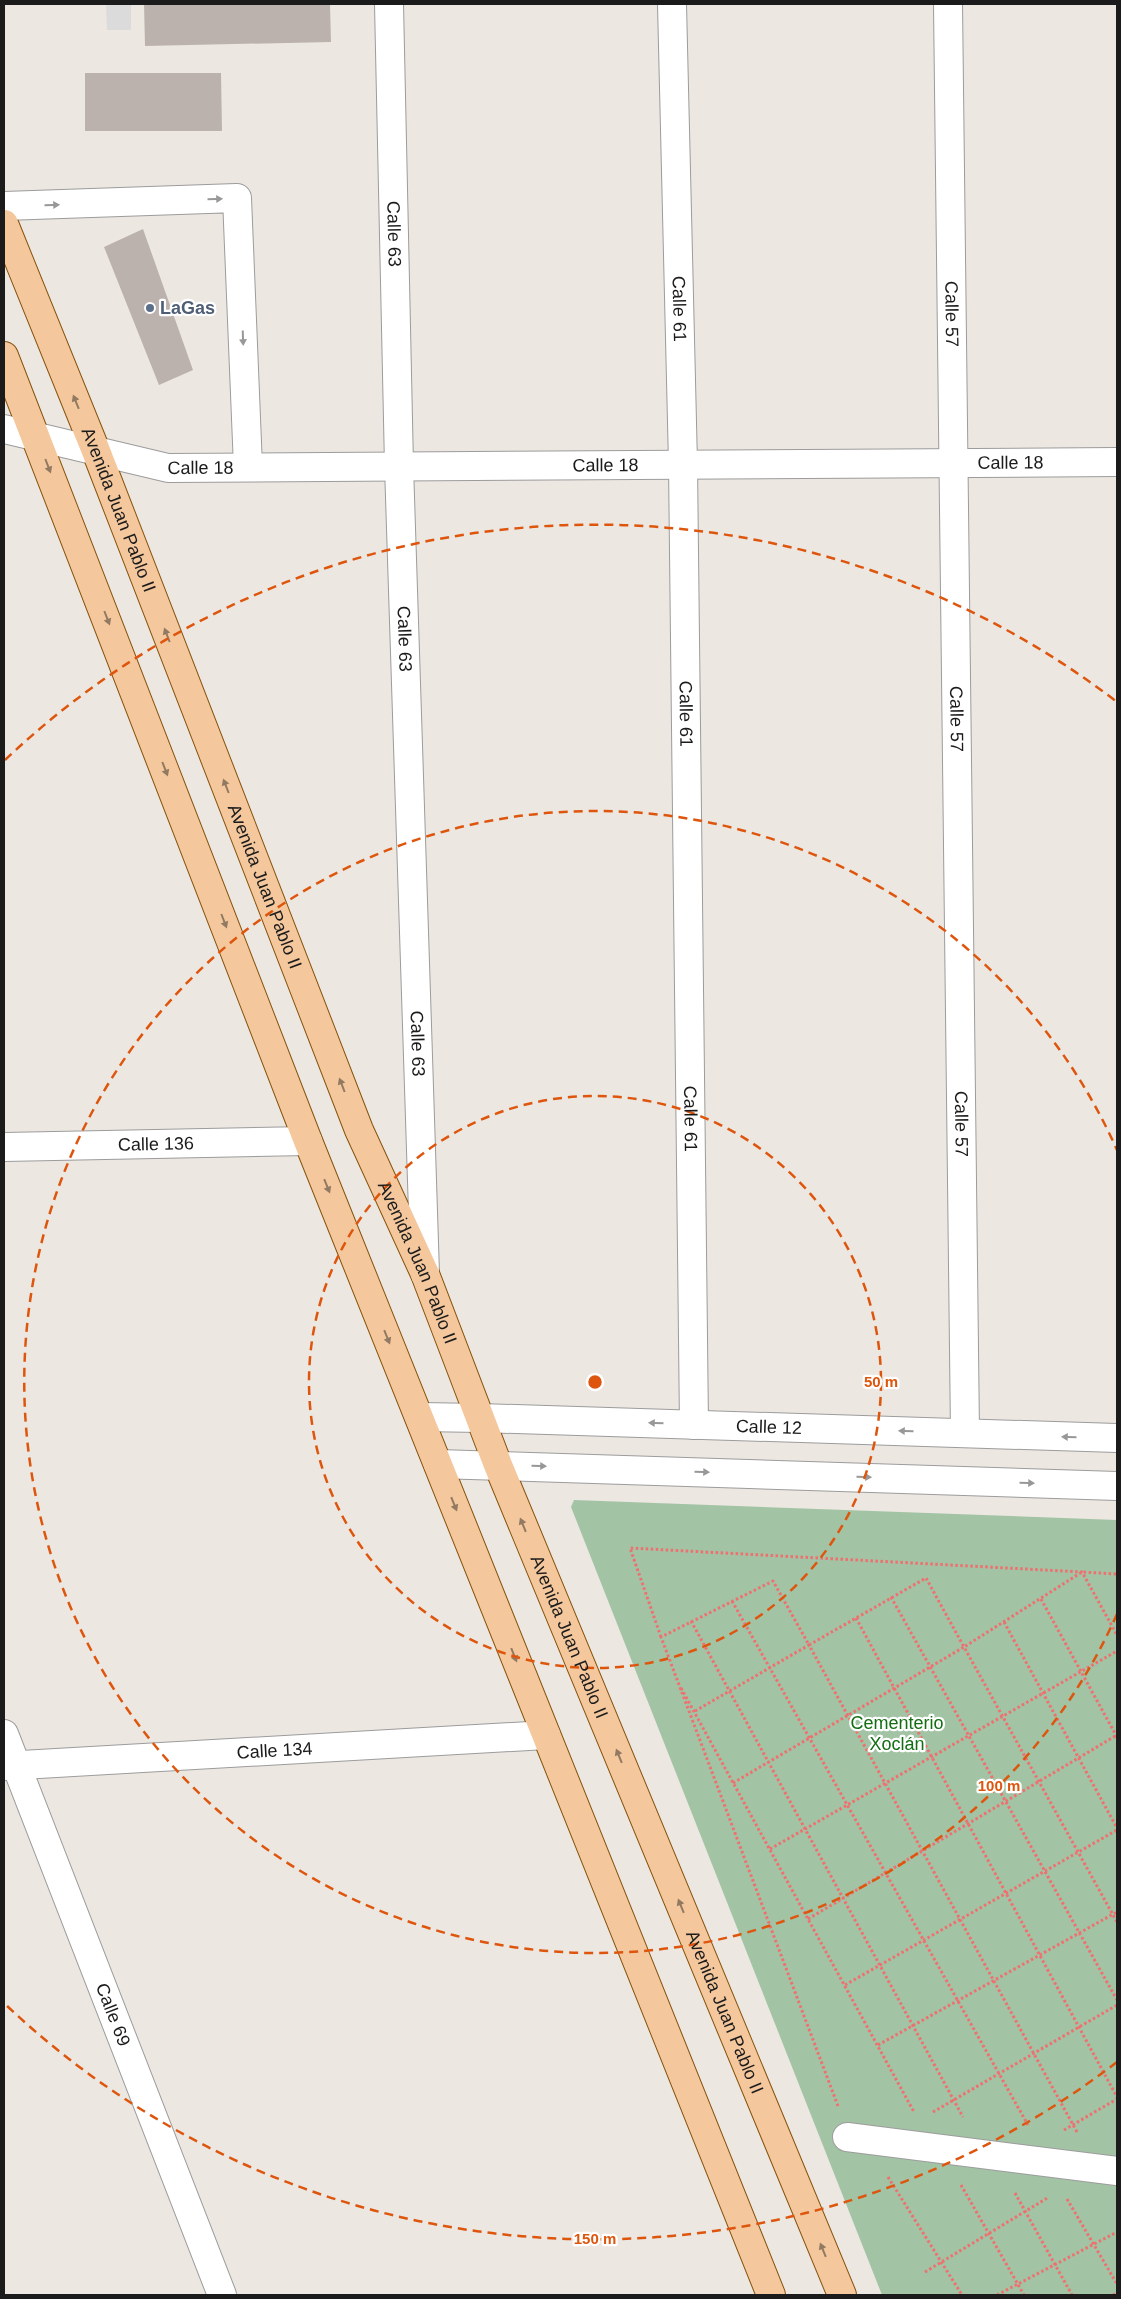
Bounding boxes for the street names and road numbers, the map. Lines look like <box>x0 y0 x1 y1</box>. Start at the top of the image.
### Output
street label: Calle 63 <box>383 201 405 267</box>
street label: Calle 61 <box>669 276 690 342</box>
street label: Calle 57 <box>941 281 962 347</box>
street label: Avenida Juan Pablo II <box>78 425 160 595</box>
street label: Calle 18 <box>977 452 1044 473</box>
street label: Calle 18 <box>572 455 639 475</box>
street label: Calle 18 <box>167 458 234 478</box>
street label: Calle 63 <box>394 605 416 672</box>
street label: Calle 61 <box>675 681 696 747</box>
street label: Calle 57 <box>946 686 967 752</box>
street label: Avenida Juan Pablo II <box>224 801 306 972</box>
street label: Calle 63 <box>407 1010 429 1077</box>
street label: Calle 61 <box>680 1086 701 1152</box>
street label: Calle 57 <box>951 1091 972 1157</box>
street label: Calle 136 <box>118 1133 194 1155</box>
street label: Avenida Juan Pablo II <box>374 1178 461 1347</box>
street label: Calle 12 <box>736 1416 802 1438</box>
street label: Avenida Juan Pablo II <box>526 1552 612 1721</box>
street label: Calle 134 <box>236 1738 313 1763</box>
street label: Avenida Juan Pablo II <box>682 1927 767 2097</box>
street label: Calle 69 <box>92 1980 134 2049</box>

